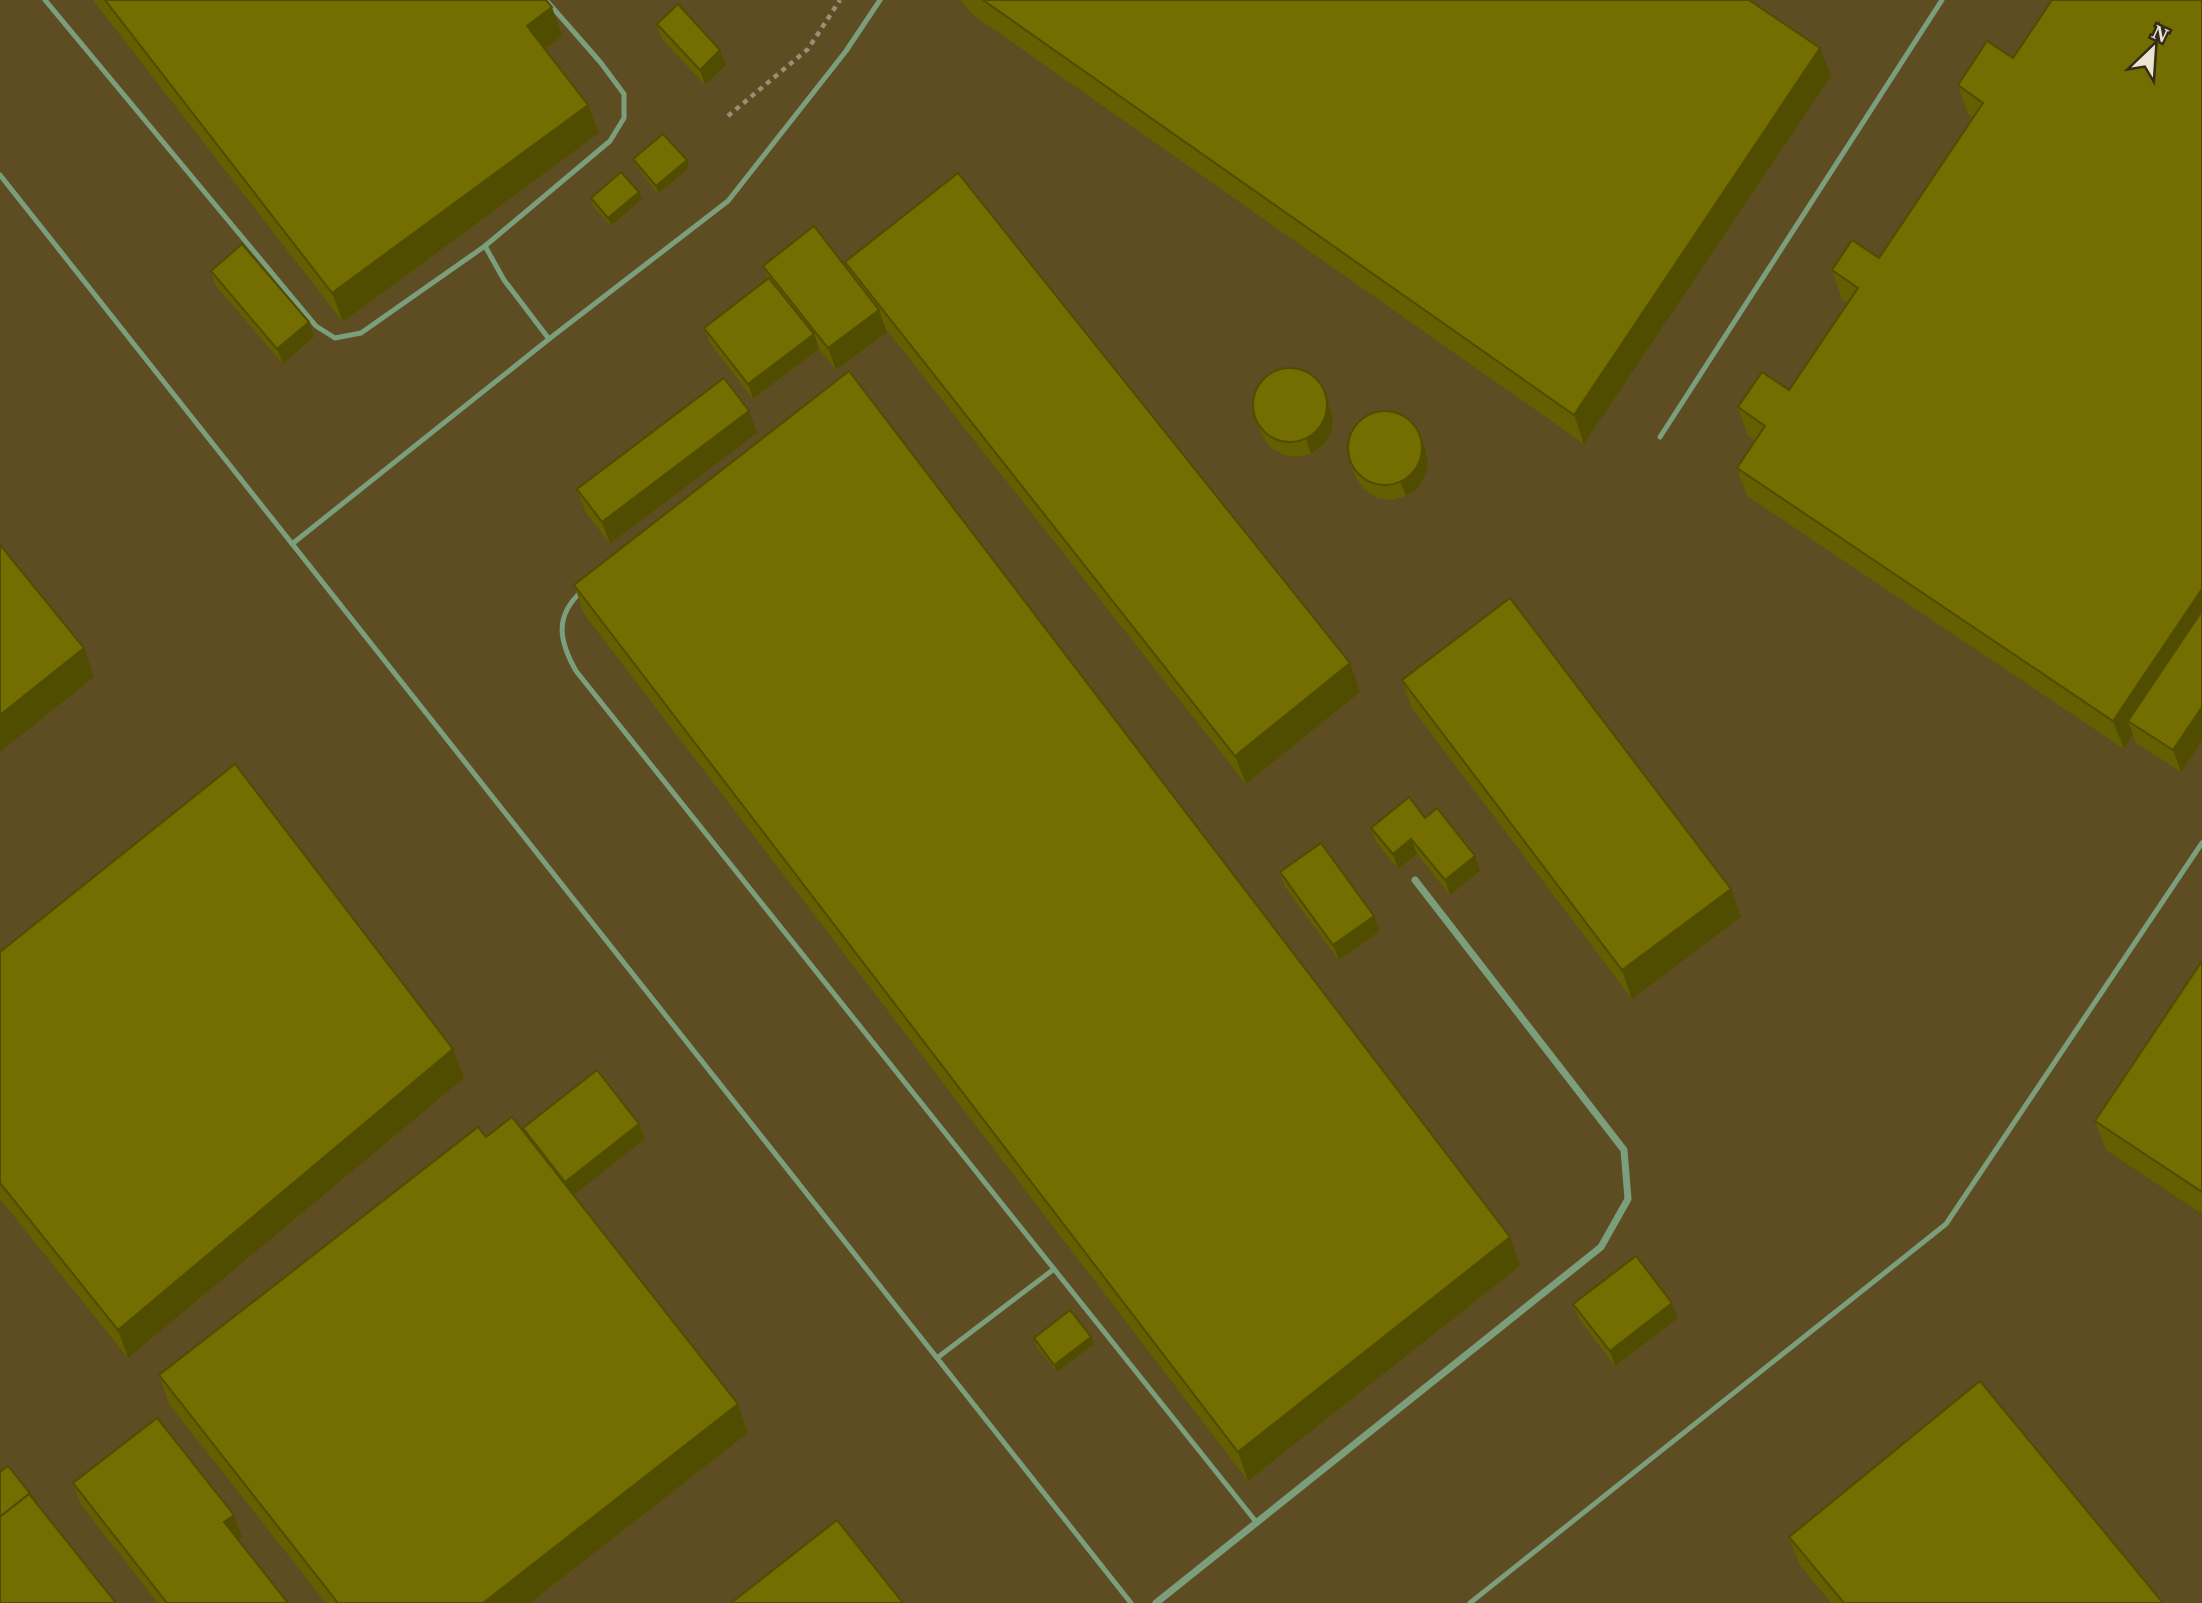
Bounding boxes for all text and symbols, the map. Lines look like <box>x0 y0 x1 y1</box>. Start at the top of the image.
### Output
north arrow <box>2118 14 2188 84</box>
text: N <box>2148 19 2172 49</box>

